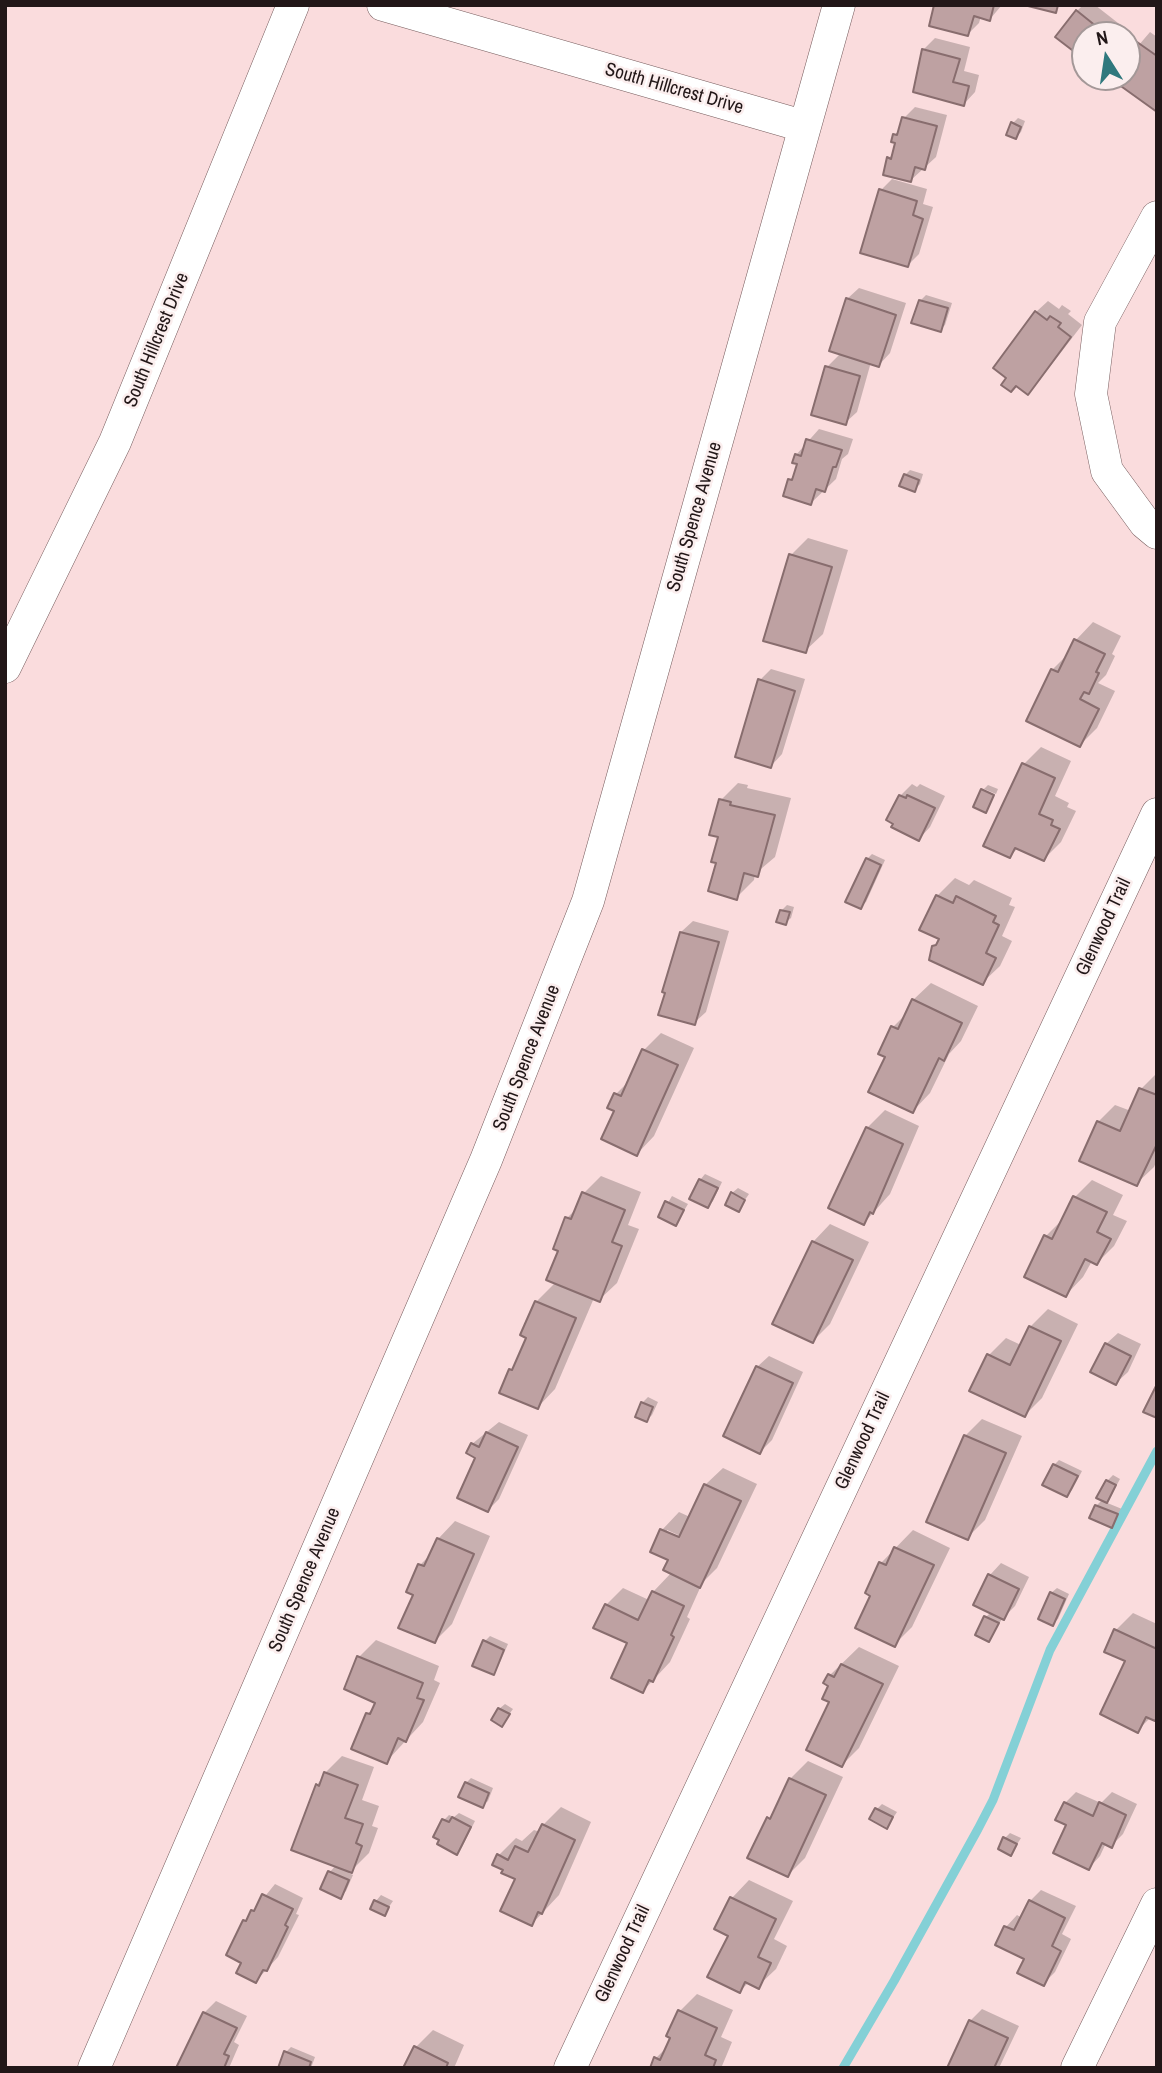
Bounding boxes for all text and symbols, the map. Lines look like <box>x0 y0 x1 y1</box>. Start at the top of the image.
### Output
north arrow <box>1071 21 1141 91</box>
text: N <box>1094 24 1110 51</box>
street label: South Hillcrest Drive <box>602 58 746 120</box>
street label: South Hillcrest Drive <box>120 270 194 410</box>
street label: South Spence Avenue <box>663 439 727 595</box>
street label: Glenwood Trail <box>1071 875 1137 979</box>
street label: South Spence Avenue <box>489 982 565 1134</box>
street label: Glenwood Trail <box>830 1389 896 1493</box>
street label: South Spence Avenue <box>264 1504 346 1656</box>
street label: Glenwood Trail <box>590 1902 656 2006</box>

